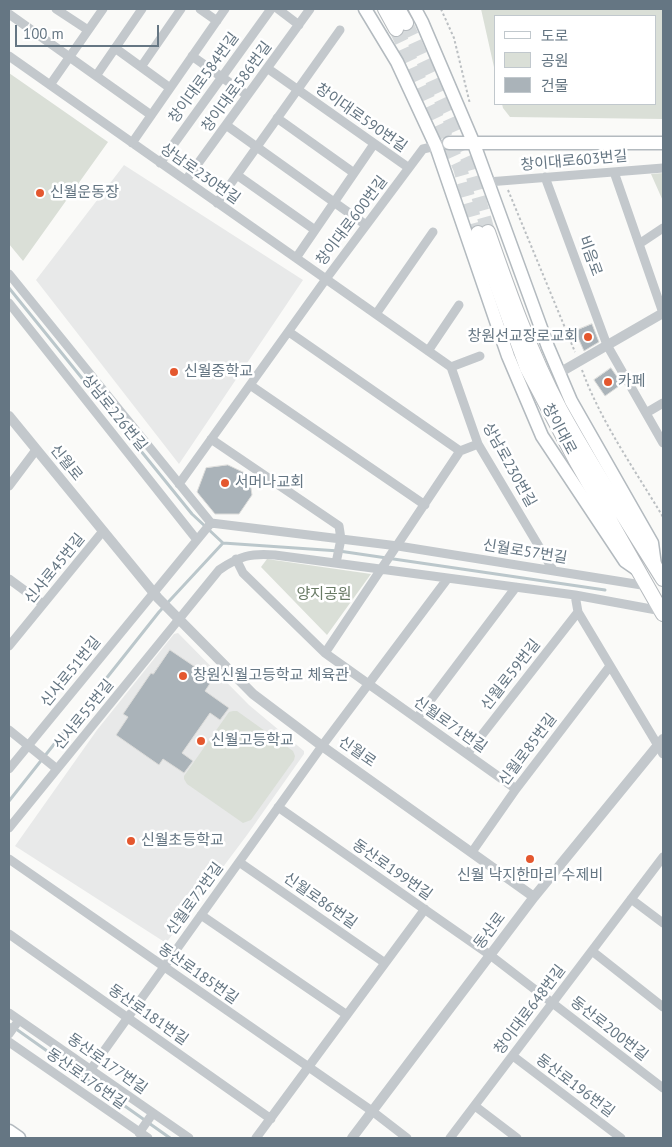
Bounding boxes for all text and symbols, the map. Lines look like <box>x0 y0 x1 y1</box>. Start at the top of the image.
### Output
scale bar <box>18 15 161 47</box>
legend <box>494 15 657 105</box>
text: 100 m <box>23 24 64 43</box>
text: 도로 <box>541 26 569 45</box>
street label: 창이대로584번길 <box>165 29 243 127</box>
street label: 창이대로586번길 <box>198 38 276 136</box>
text: 공원 <box>541 51 569 70</box>
text: 건물 <box>541 76 569 95</box>
street label: 창이대로590번길 <box>312 80 410 156</box>
street label: 상남로230번길 <box>157 140 243 208</box>
street label: 창이대로603번길 <box>520 147 628 175</box>
street label: 창이대로600번길 <box>313 173 391 269</box>
place label: 신월운동장 <box>50 184 119 202</box>
marker: 신월운동장 <box>34 187 46 199</box>
street label: 비음로 <box>574 233 606 279</box>
place label: 창원선교장로교회 <box>468 328 578 346</box>
marker: 창원선교장로교회 <box>582 331 594 343</box>
place label: 신월중학교 <box>184 363 253 381</box>
marker: 신월중학교 <box>168 366 180 378</box>
street label: 상남로226번길 <box>78 371 150 455</box>
place label: 카페 <box>618 373 646 391</box>
marker: 카페 <box>602 376 614 388</box>
street label: 창이대로 <box>538 400 580 458</box>
street label: 상남로230번길 <box>478 420 540 510</box>
street label: 신월로 <box>46 441 86 485</box>
place label: 서머나교회 <box>235 474 304 492</box>
marker: 서머나교회 <box>219 477 231 489</box>
street label: 신사로45번길 <box>21 530 89 608</box>
street label: 신월로57번길 <box>481 536 569 568</box>
park label: 양지공원 <box>296 586 352 604</box>
street label: 신사로51번길 <box>37 633 105 711</box>
street label: 신월로59번길 <box>478 636 544 714</box>
place label: 창원신월고등학교 체육관 <box>193 667 349 685</box>
marker: 창원신월고등학교 체육관 <box>177 670 189 682</box>
street label: 신사로55번길 <box>50 676 118 754</box>
street label: 신월로71번길 <box>410 693 490 757</box>
street label: 신월로85번길 <box>495 711 561 789</box>
place label: 신월고등학교 <box>211 732 294 750</box>
street label: 신월로 <box>335 733 379 771</box>
marker: 신월고등학교 <box>195 735 207 747</box>
place label: 신월초등학교 <box>141 832 224 850</box>
marker: 신월초등학교 <box>125 835 137 847</box>
street label: 동산로199번길 <box>349 836 435 904</box>
marker: 신월 낙지한마리 수제비 <box>524 853 536 865</box>
street label: 신월로72번길 <box>163 859 227 939</box>
place label: 신월 낙지한마리 수제비 <box>457 867 603 885</box>
street label: 신월로86번길 <box>280 869 360 933</box>
street label: 동산로 <box>470 909 510 953</box>
street label: 동산로185번길 <box>155 940 241 1008</box>
street label: 창이대로648번길 <box>491 962 569 1058</box>
street label: 동산로181번길 <box>105 981 191 1049</box>
street label: 동산로200번길 <box>567 993 651 1065</box>
street label: 동산로177번길 <box>64 1030 150 1098</box>
street label: 동산로176번길 <box>43 1045 129 1113</box>
street label: 동산로196번길 <box>532 1051 618 1121</box>

